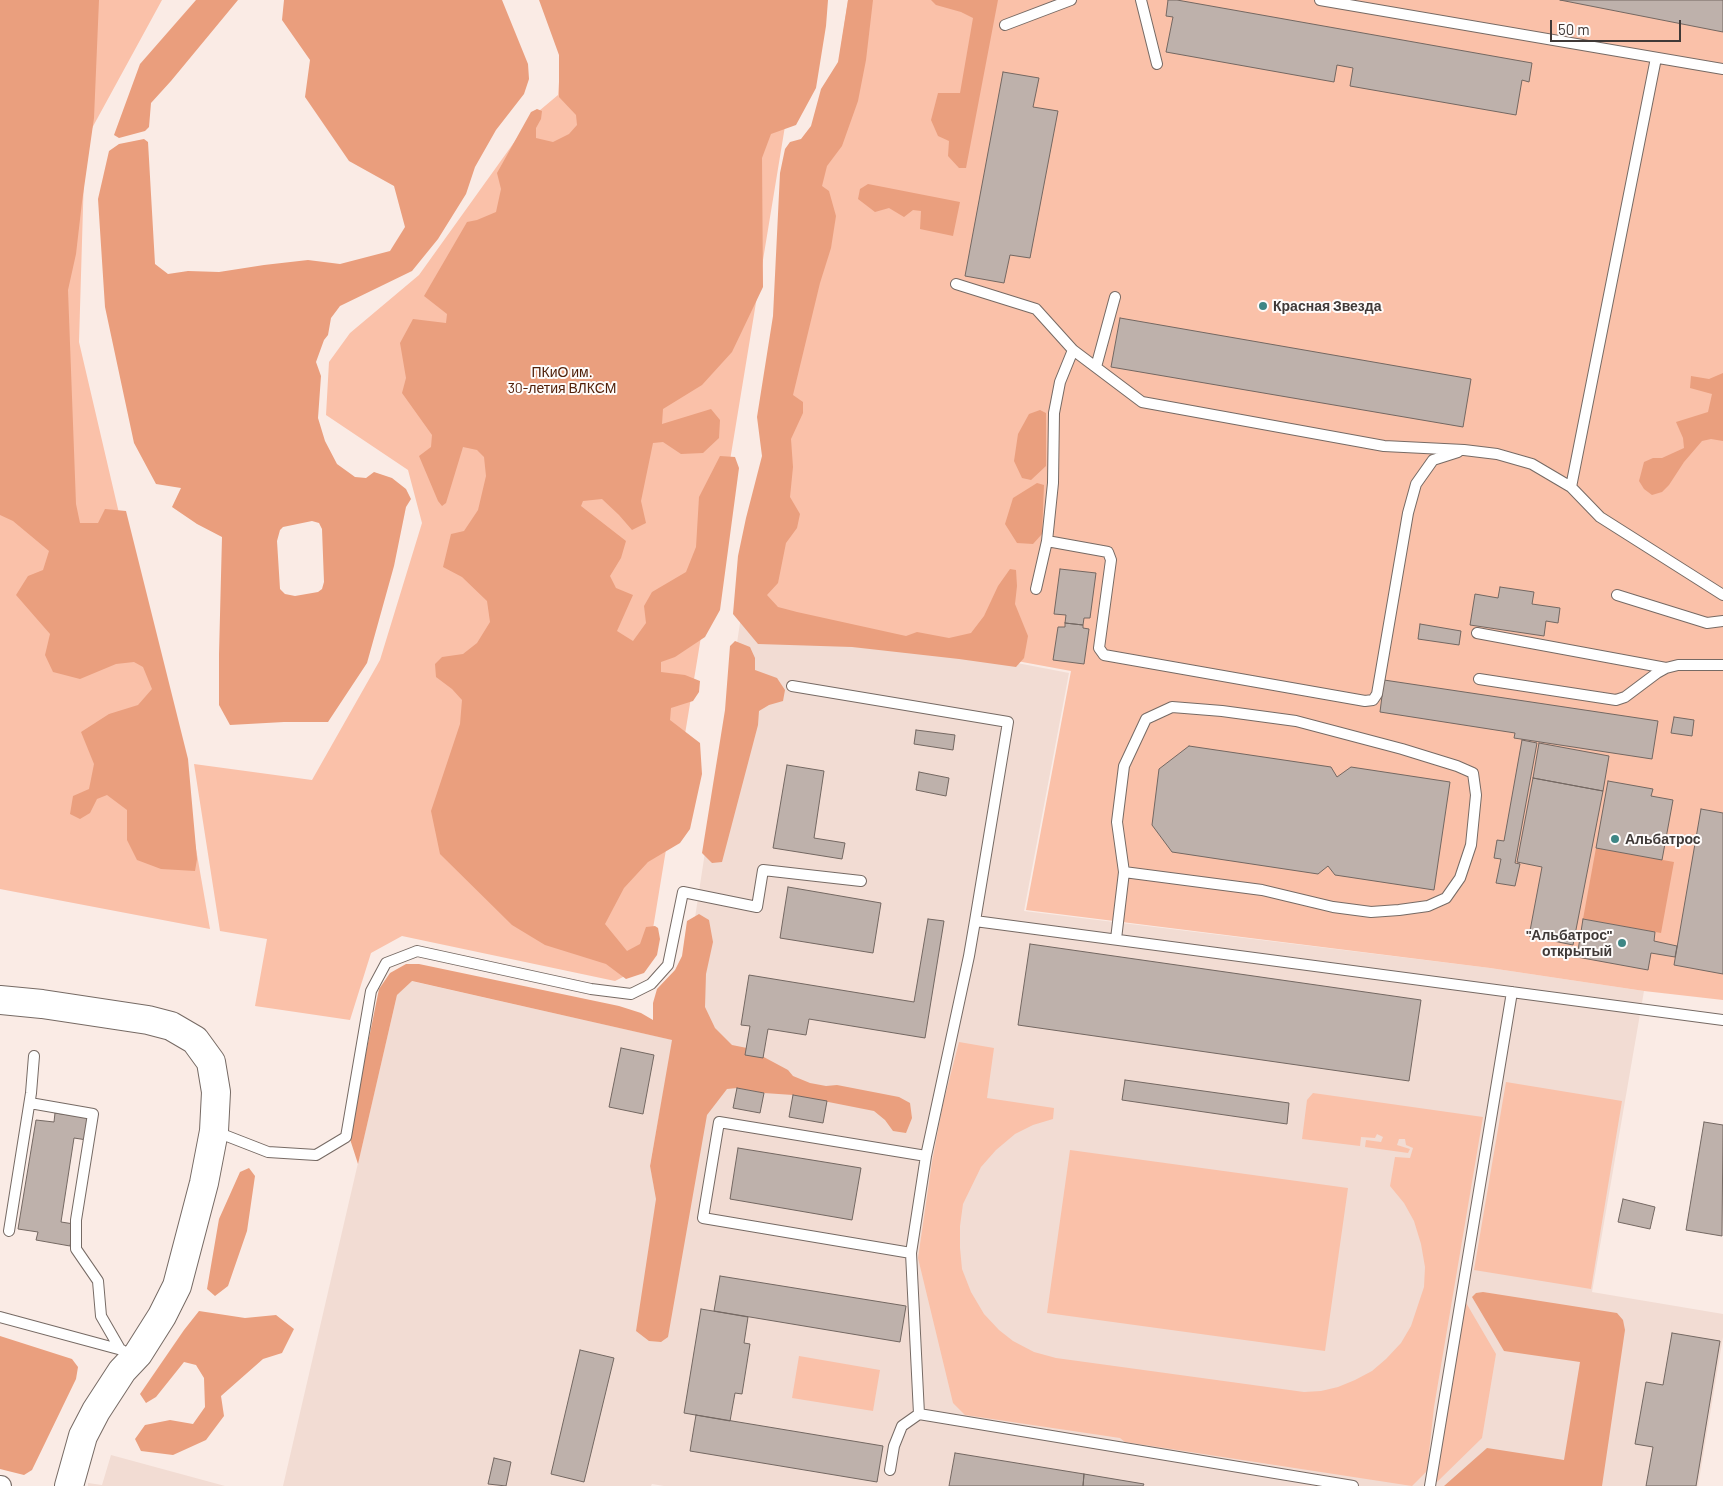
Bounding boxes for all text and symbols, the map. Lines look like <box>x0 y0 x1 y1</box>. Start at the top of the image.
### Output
scale bar <box>1553 10 1684 42</box>
text: 50 m <box>1558 20 1590 38</box>
place label: Красная Звезда <box>1273 298 1381 314</box>
marker: Красная Звезда <box>1257 300 1269 312</box>
park label: ПКиО им. 30-летия ВЛКСМ <box>508 364 616 397</box>
place label: Альбатрос <box>1625 831 1701 847</box>
marker: Альбатрос <box>1609 833 1621 845</box>
place label: "Альбатрос" открытый <box>1526 927 1612 960</box>
marker: "Альбатрос" открытый <box>1616 937 1628 949</box>

